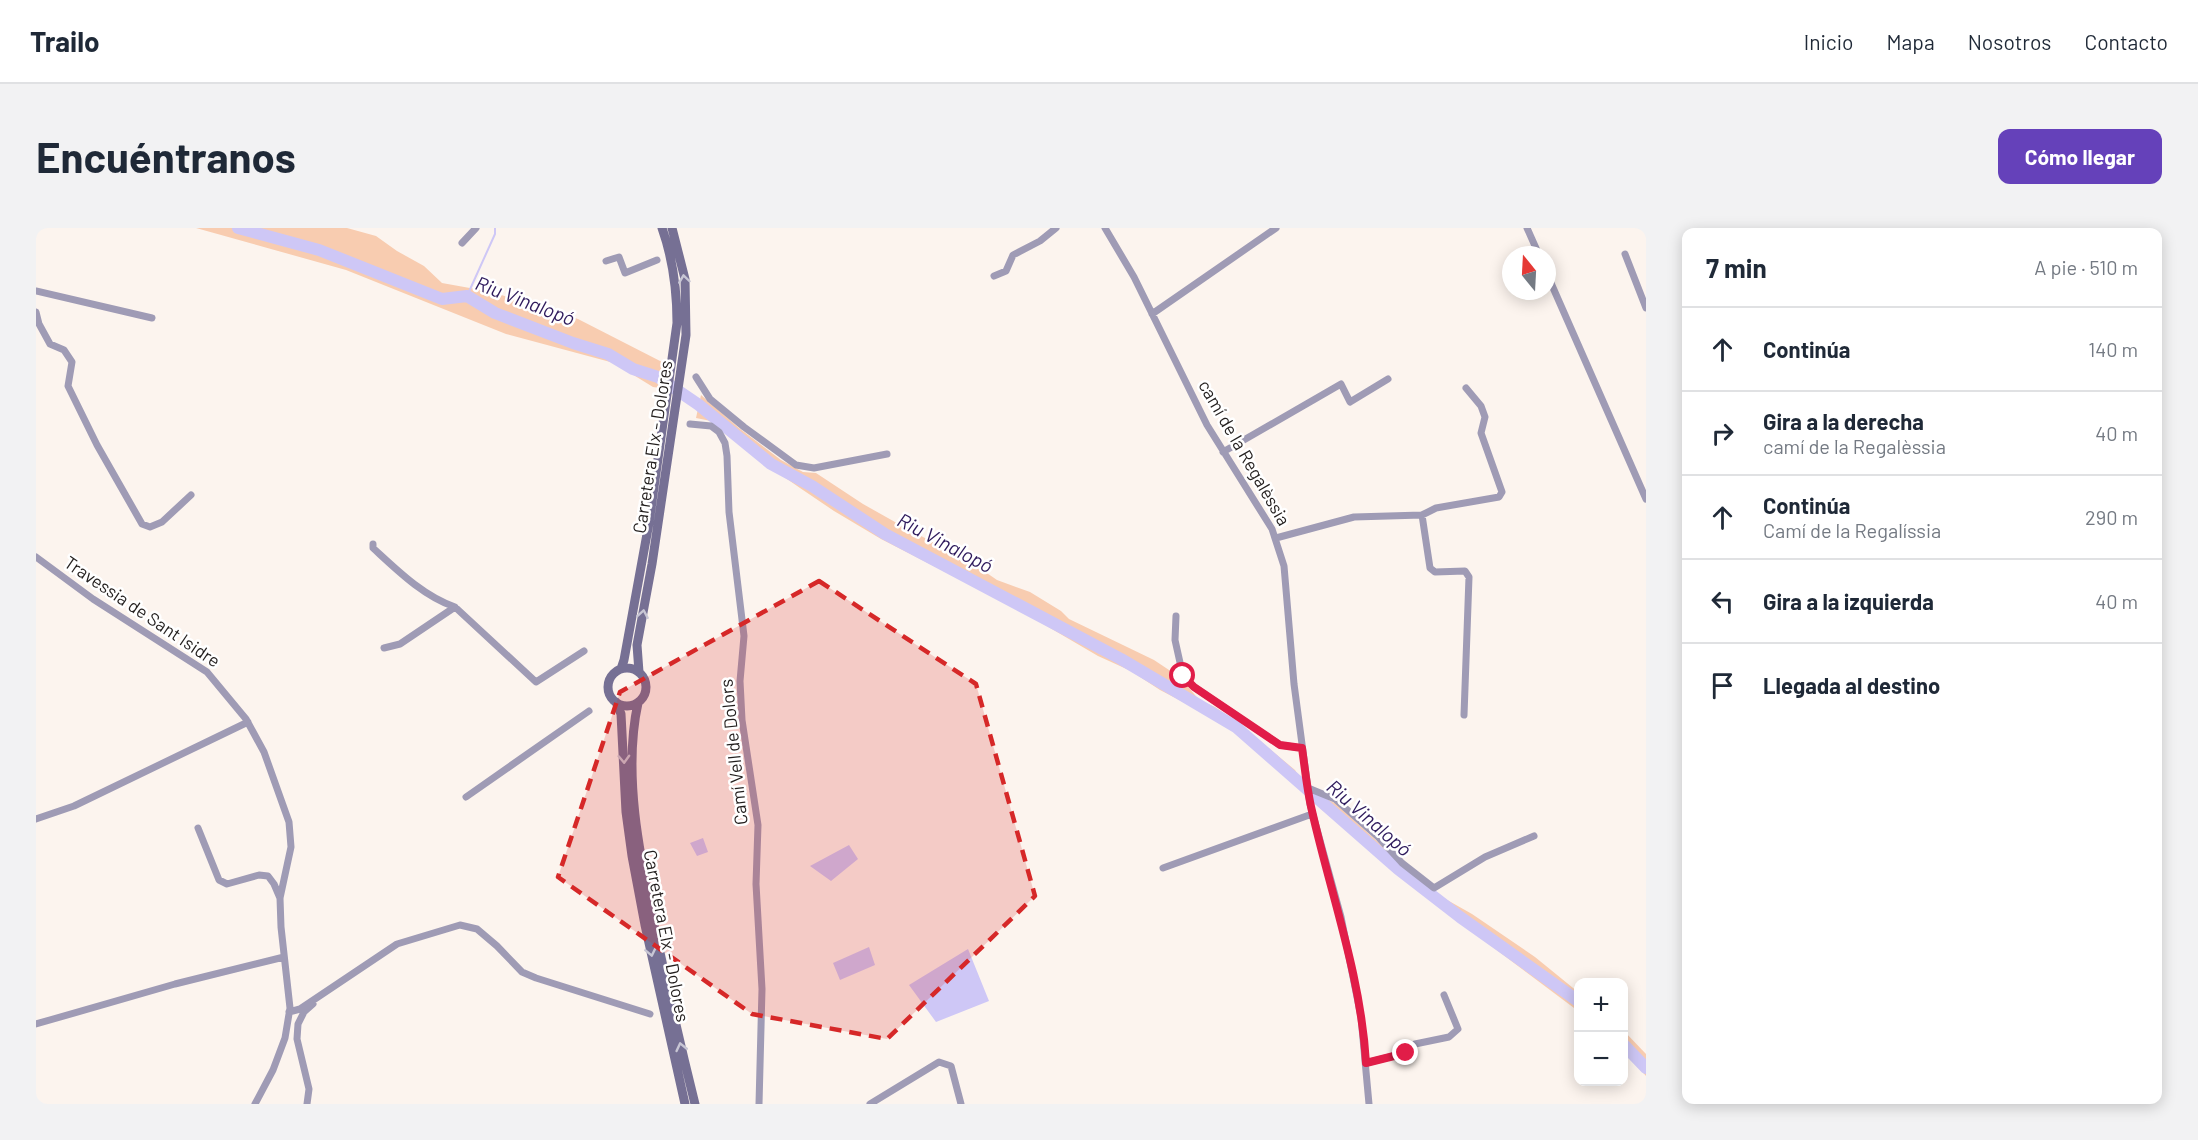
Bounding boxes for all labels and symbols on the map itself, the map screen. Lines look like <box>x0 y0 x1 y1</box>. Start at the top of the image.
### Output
north arrow <box>1502 246 1556 300</box>
water label: Riu Vinalopó <box>472 270 578 330</box>
one-way arrow <box>679 274 691 284</box>
street label: Carretera Elx - Dolores <box>627 359 677 535</box>
street label: camí de la Regalèssia <box>1194 376 1296 529</box>
water label: Riu Vinalopó <box>894 507 997 577</box>
street label: Travessia de Sant Isidre <box>60 551 225 672</box>
one-way arrow <box>636 609 648 619</box>
route start <box>1169 662 1195 688</box>
street label: Camí Vell de Dolors <box>714 678 752 826</box>
one-way arrow <box>617 755 630 764</box>
water label: Riu Vinalopó <box>1322 774 1417 861</box>
street label: Carretera Elx - Dolores <box>639 848 694 1024</box>
one-way arrow <box>643 947 656 957</box>
route end <box>1392 1039 1418 1065</box>
one-way arrow <box>676 1042 689 1052</box>

